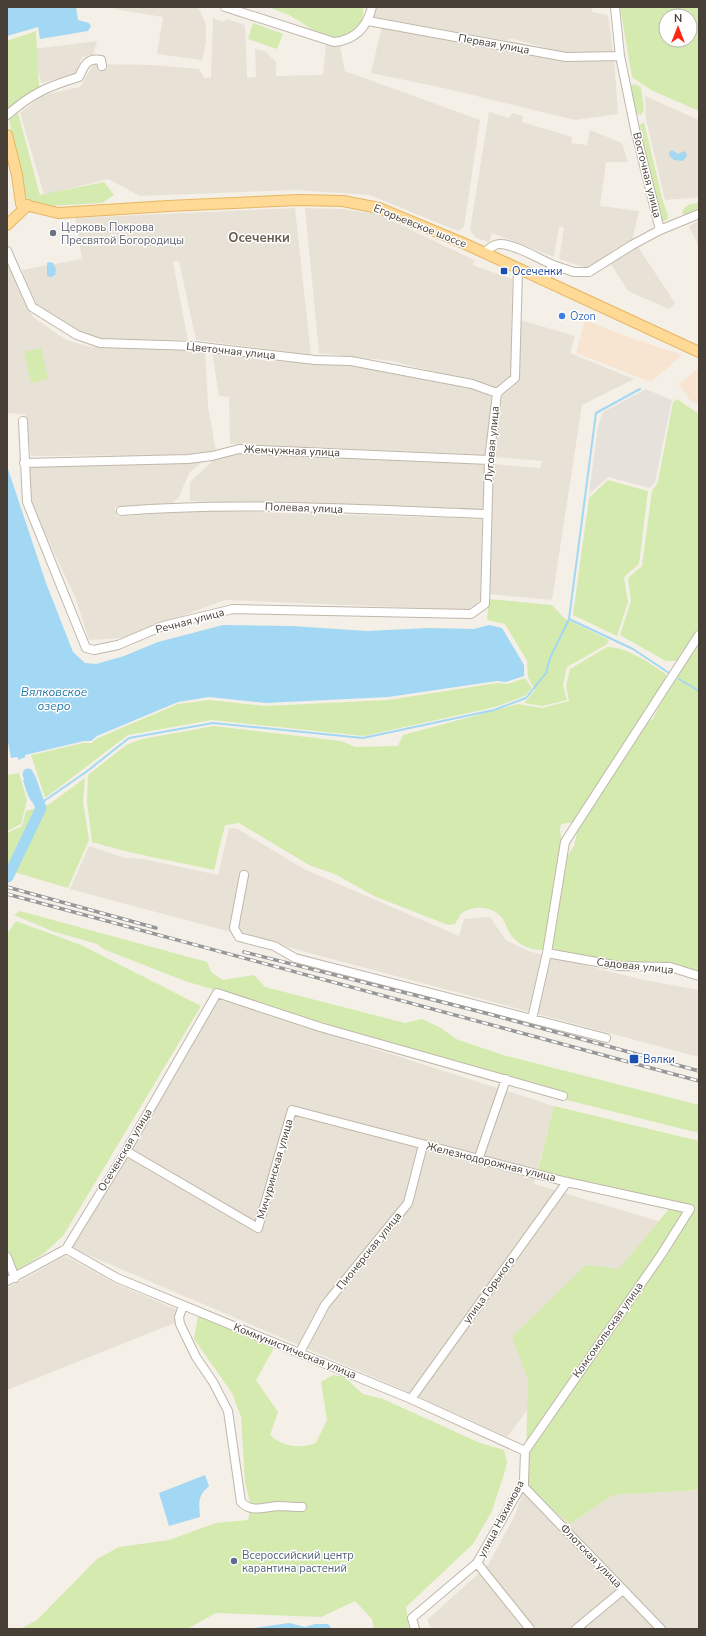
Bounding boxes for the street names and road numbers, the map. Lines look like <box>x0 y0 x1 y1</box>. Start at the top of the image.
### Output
street label: Первая улица <box>457 30 531 58</box>
street label: Восточная улица <box>629 131 665 219</box>
street label: Егорьевское шоссе <box>371 200 469 252</box>
street label: Цветочная улица <box>186 339 276 363</box>
street label: Луговая улица <box>481 405 503 483</box>
street label: Жемчужная улица <box>244 442 340 460</box>
street label: Полевая улица <box>265 499 343 517</box>
street label: Речная улица <box>154 605 226 637</box>
street label: Садовая улица <box>596 954 674 978</box>
street label: Осеченская улица <box>94 1106 156 1194</box>
street label: Мичуринская улица <box>254 1117 296 1221</box>
street label: Железнодорожная улица <box>425 1139 557 1185</box>
street label: Пионерская улица <box>333 1209 405 1293</box>
street label: улица Горького <box>459 1253 519 1327</box>
street label: Комсомольская улица <box>569 1279 647 1381</box>
street label: Коммунистическая улица <box>231 1319 359 1383</box>
street label: улица Нахимова <box>474 1478 528 1560</box>
street label: Флотская улица <box>557 1521 625 1591</box>

